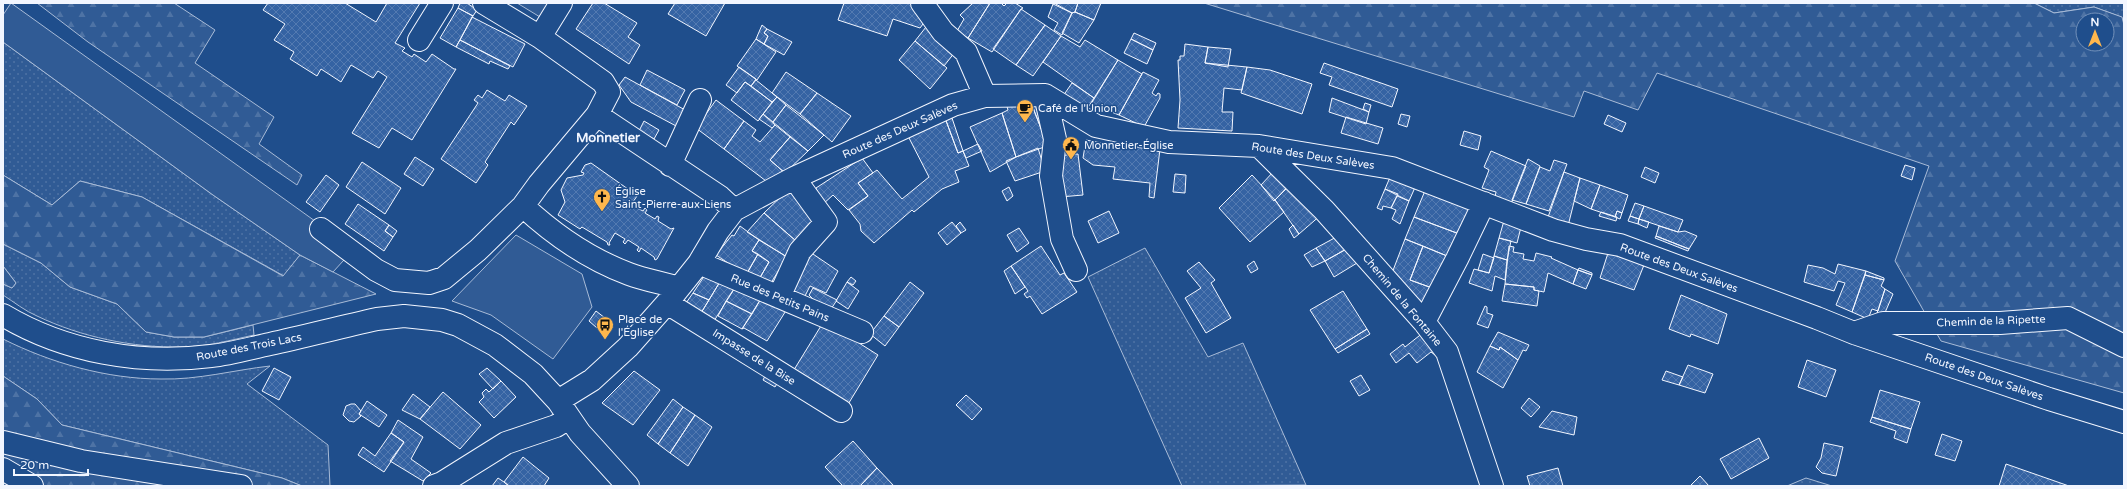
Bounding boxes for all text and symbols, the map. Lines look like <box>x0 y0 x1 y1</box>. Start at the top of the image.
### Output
north arrow <box>2075 12 2115 52</box>
text: N <box>2091 16 2099 29</box>
cafe icon: Café de l'Union <box>1015 98 1035 123</box>
street label: Route des Deux Salèves <box>840 99 960 161</box>
place label: Café de l'Union <box>1038 102 1117 115</box>
district label: Monnetier <box>576 130 641 146</box>
public building icon: Monnetier-Église <box>1061 135 1081 160</box>
place label: Monnetier-Église <box>1084 138 1173 152</box>
street label: Route des Deux Salèves <box>1250 140 1376 172</box>
place label: Église Saint-Pierre-aux-Liens <box>615 184 731 211</box>
church icon: Église Saint-Pierre-aux-Liens <box>592 187 612 212</box>
street label: Route des Deux Salèves <box>1618 241 1740 295</box>
street label: Chemin de la Fontaine <box>1360 251 1444 349</box>
street label: Rue des Petits Pains <box>729 271 831 325</box>
place label: Place de l'Église <box>618 313 662 339</box>
street label: Chemin de la Ripette <box>1936 313 2046 329</box>
bus stop icon: Place de l'Église <box>595 315 615 340</box>
street label: Impasse de la Bise <box>710 326 798 388</box>
street label: Route des Trois Lacs <box>195 330 303 364</box>
street label: Route des Deux Salèves <box>1923 351 2045 403</box>
scale bar <box>14 451 88 477</box>
text: 20 m <box>20 458 49 472</box>

